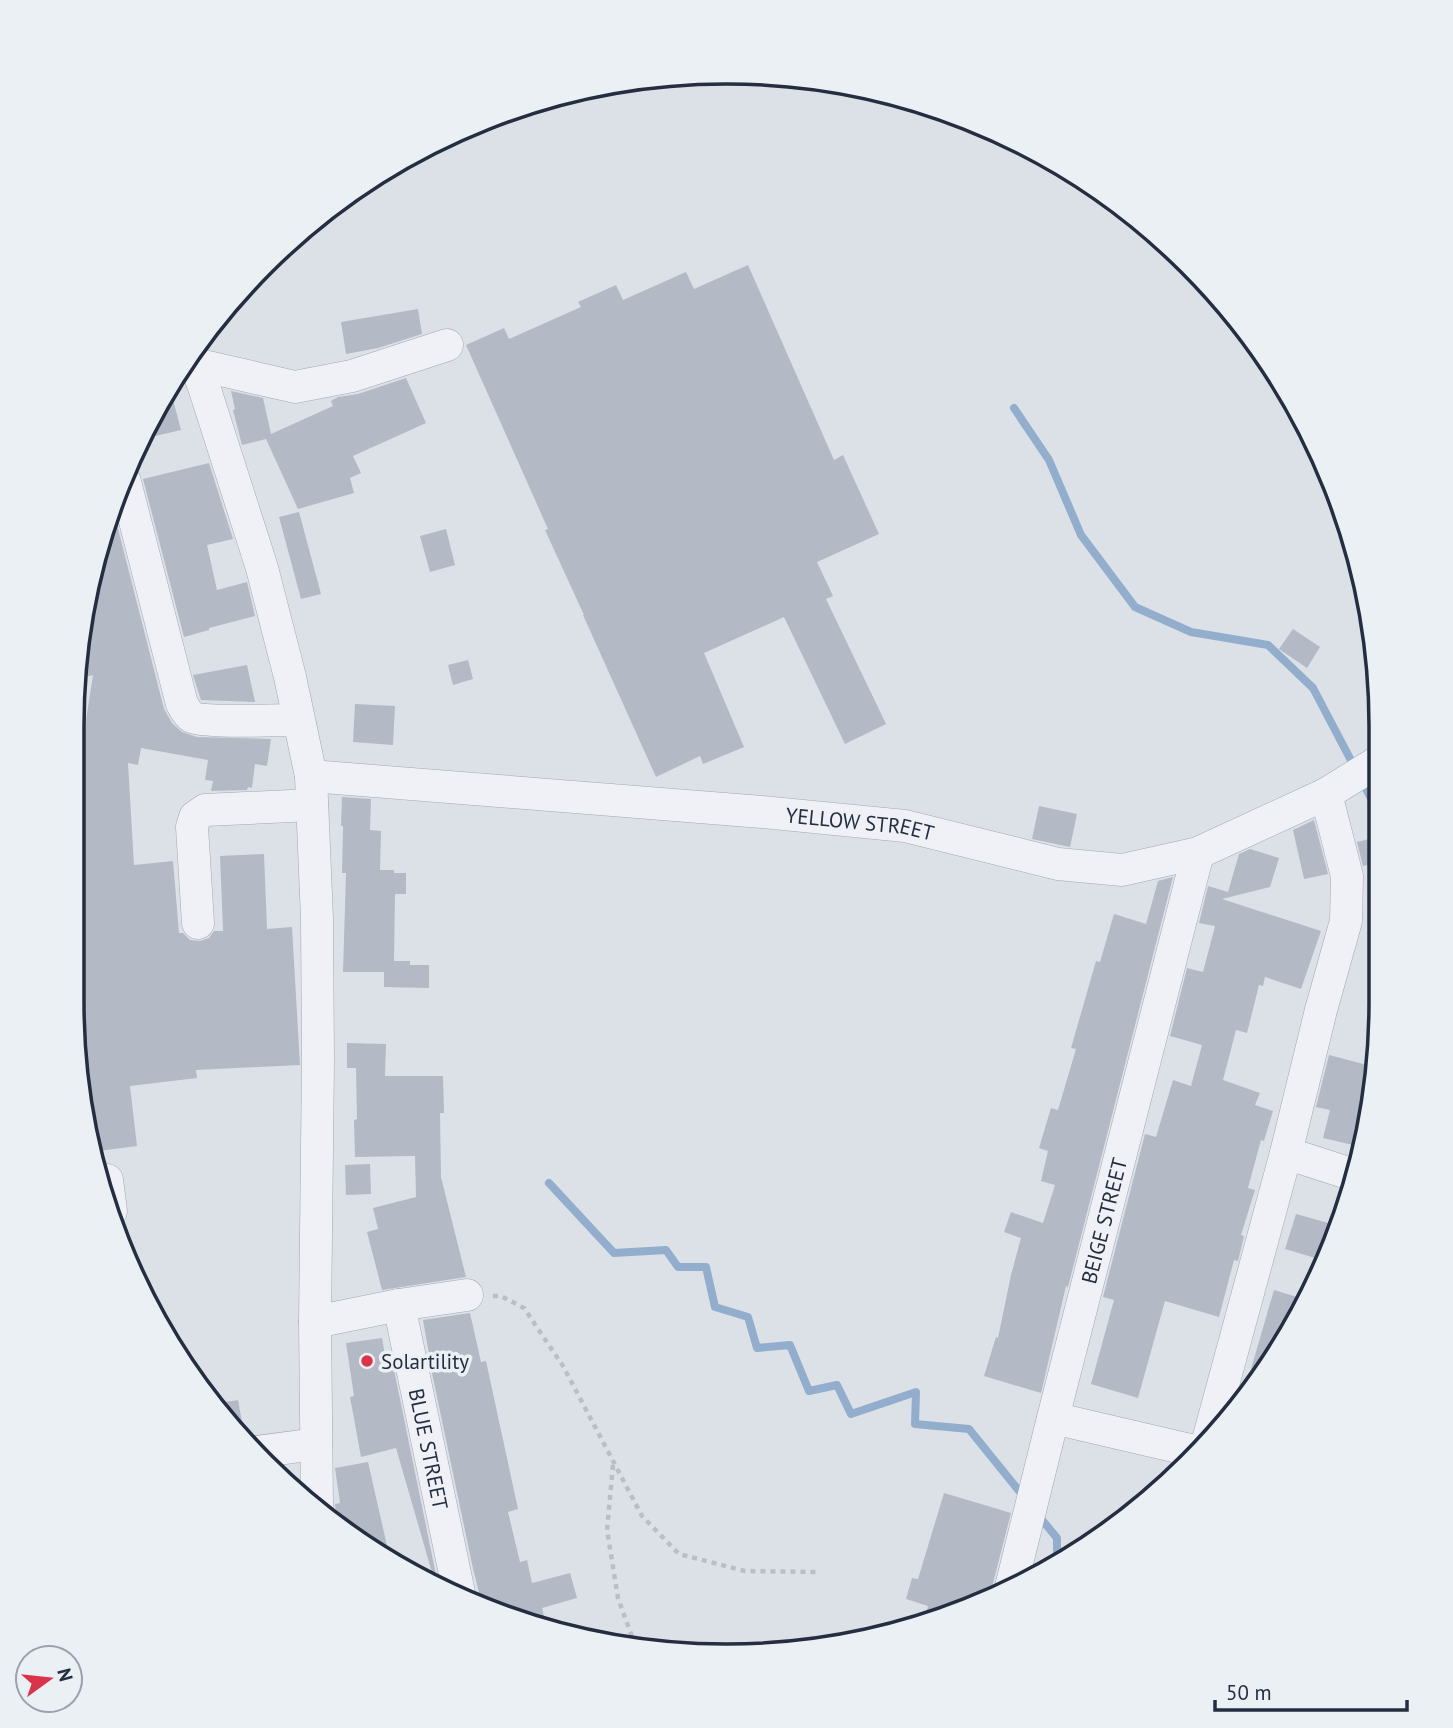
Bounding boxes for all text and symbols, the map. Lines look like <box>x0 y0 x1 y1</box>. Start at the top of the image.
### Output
street label: YELLOW STREET <box>785 801 937 846</box>
street label: BEIGE STREET <box>1075 1154 1133 1286</box>
place label: Solartility <box>381 1348 469 1375</box>
marker: Solartility <box>359 1353 375 1369</box>
street label: BLUE STREET <box>403 1386 455 1512</box>
north arrow <box>14 1644 84 1714</box>
text: N <box>52 1665 79 1684</box>
scale bar <box>1215 1668 1408 1712</box>
text: 50 m <box>1226 1679 1272 1706</box>

